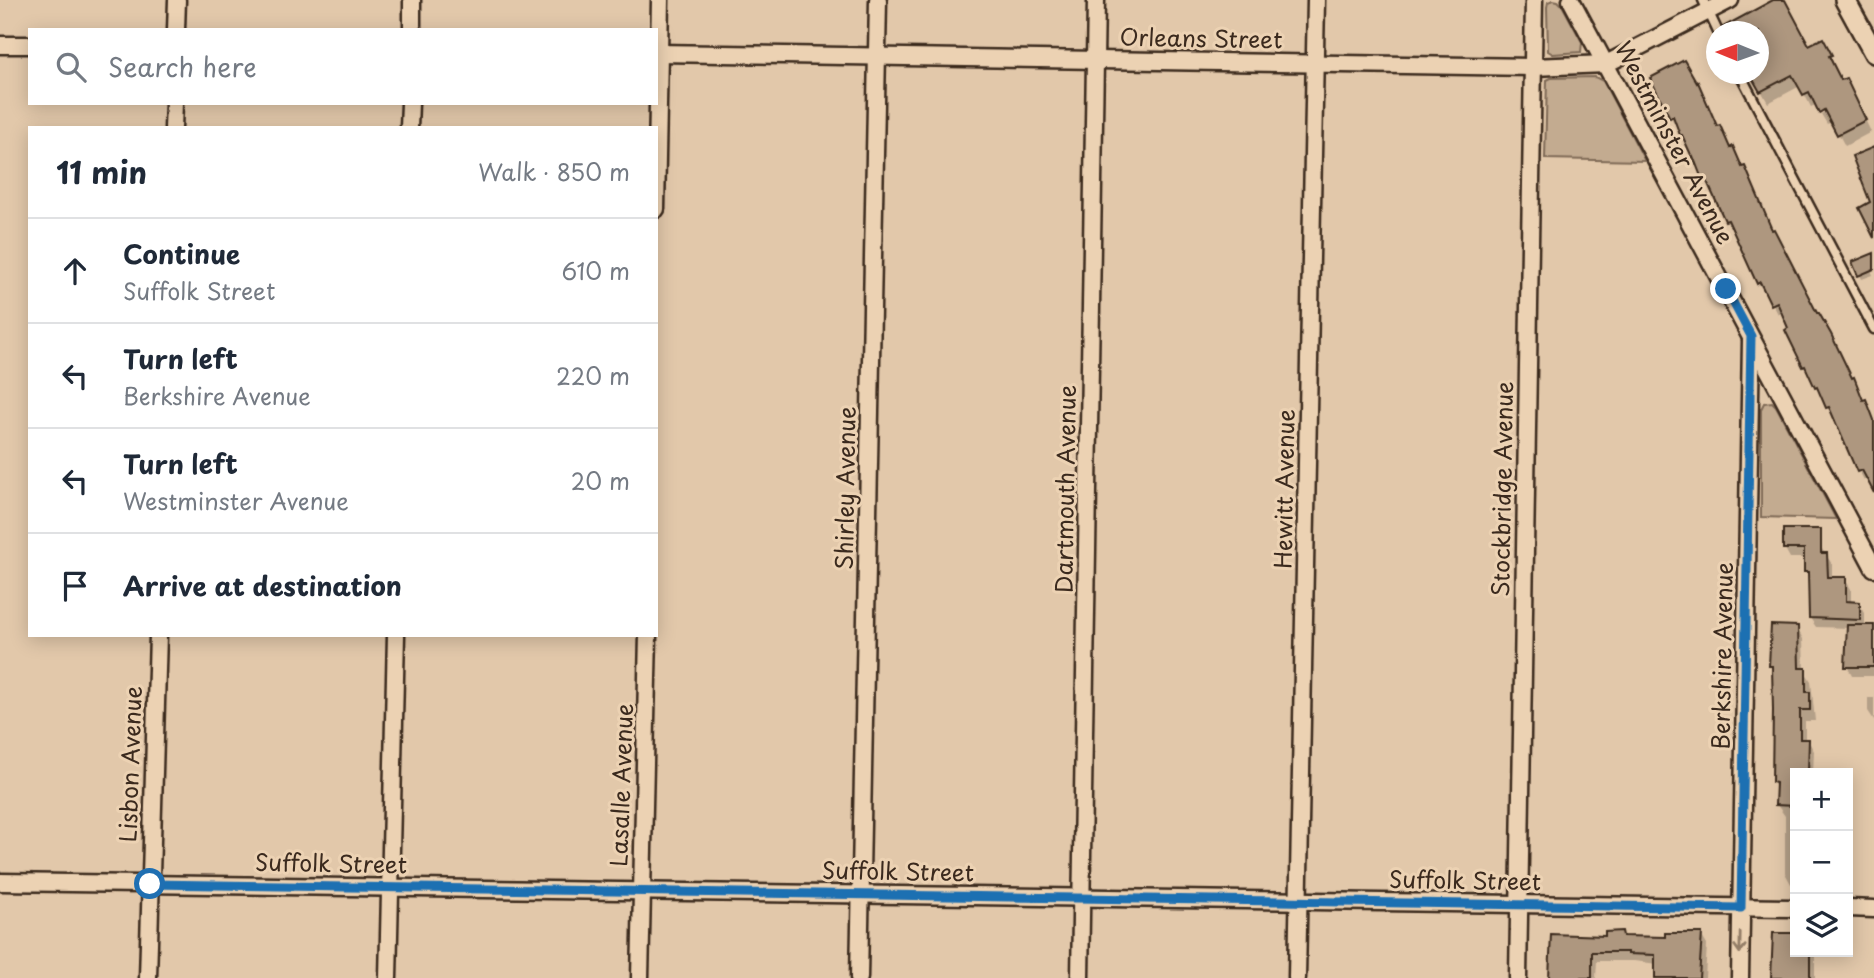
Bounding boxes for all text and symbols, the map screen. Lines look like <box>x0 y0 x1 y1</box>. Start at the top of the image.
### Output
street label: Orleans Street <box>1119 19 1283 56</box>
north arrow <box>1706 21 1769 84</box>
search box <box>28 28 658 105</box>
street label: Westminster Avenue <box>1607 34 1744 250</box>
text: Search here <box>108 47 257 86</box>
icon: search <box>52 48 90 86</box>
text: 11 min <box>56 149 147 194</box>
text: Walk · 850 m <box>478 154 630 189</box>
text: Continue <box>123 234 240 273</box>
icon: ahead <box>56 252 94 290</box>
text: 610 m <box>562 253 630 288</box>
text: Suffolk Street <box>123 273 275 308</box>
route end <box>1710 273 1741 304</box>
text: Turn left <box>123 339 238 378</box>
icon: left <box>56 357 94 395</box>
text: 220 m <box>556 358 630 393</box>
text: Berkshire Avenue <box>123 378 311 413</box>
street label: Stockbridge Avenue <box>1482 381 1521 597</box>
street label: Dartmouth Avenue <box>1045 385 1084 593</box>
street label: Shirley Avenue <box>826 406 863 570</box>
street label: Hewitt Avenue <box>1265 409 1302 569</box>
text: Turn left <box>123 444 238 483</box>
icon: left <box>56 462 94 500</box>
text: 20 m <box>571 463 630 498</box>
text: Westminster Avenue <box>123 483 349 518</box>
street label: Berkshire Avenue <box>1702 562 1741 750</box>
text: Arrive at destination <box>123 566 402 605</box>
icon: arrive <box>56 567 94 605</box>
street label: Lisbon Avenue <box>109 685 150 843</box>
street label: Lasalle Avenue <box>600 703 641 867</box>
map controls <box>1790 768 1853 957</box>
button: + <box>1790 768 1853 831</box>
button: − <box>1790 831 1853 894</box>
street label: Suffolk Street <box>255 844 407 881</box>
street label: Suffolk Street <box>822 852 974 889</box>
street label: Suffolk Street <box>1389 861 1541 898</box>
route start <box>134 868 165 899</box>
button: layers <box>1790 894 1853 957</box>
one-way arrow <box>1734 931 1747 954</box>

